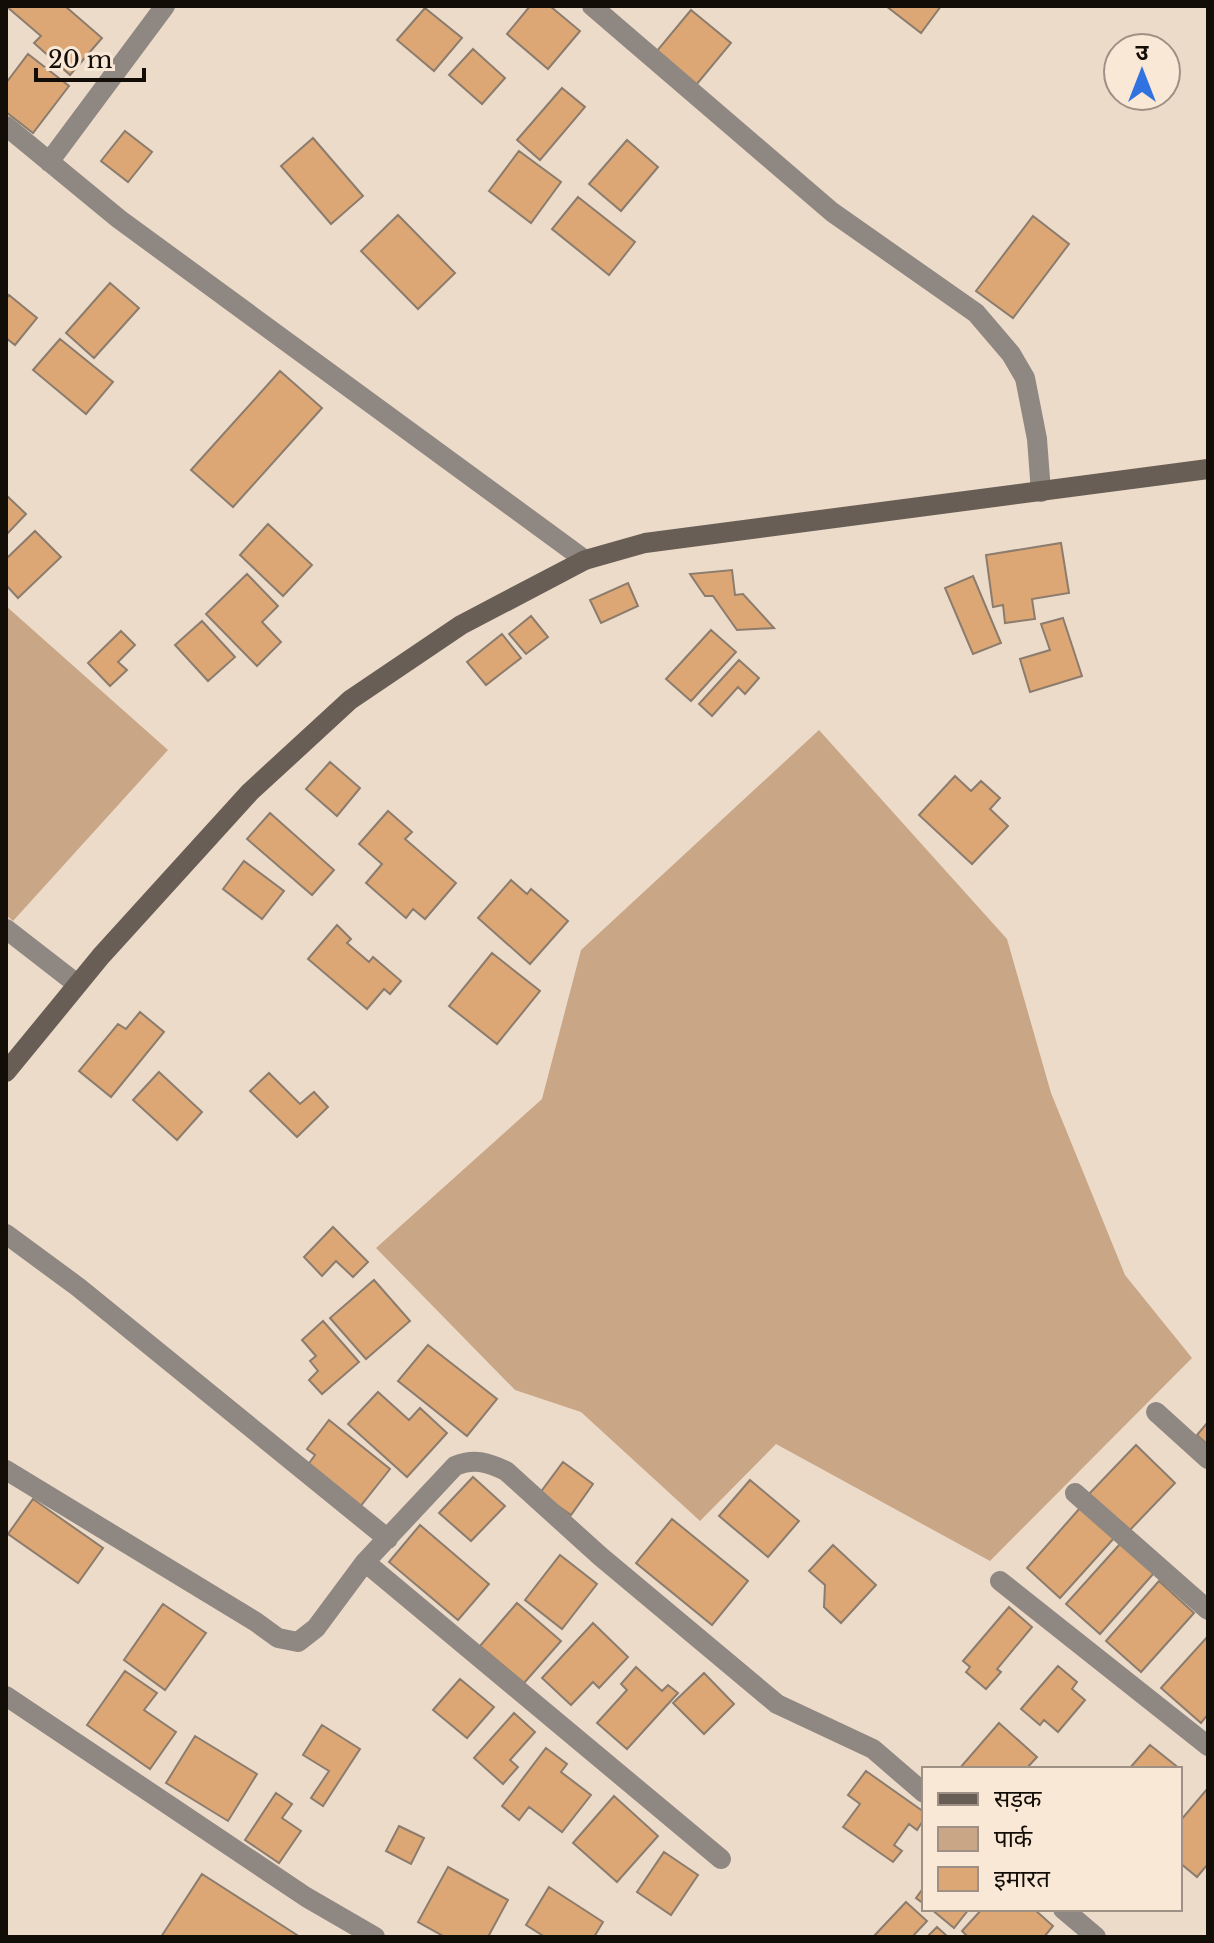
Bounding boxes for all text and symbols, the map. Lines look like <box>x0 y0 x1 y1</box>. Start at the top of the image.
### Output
scale bar <box>36 32 144 82</box>
north arrow <box>1102 32 1182 112</box>
text: उ <box>1136 39 1150 66</box>
text: 20 m <box>48 45 113 74</box>
legend <box>922 1767 1182 1911</box>
text: सड़क <box>994 1784 1042 1813</box>
text: पार्क <box>994 1824 1033 1853</box>
text: इमारत <box>994 1864 1051 1893</box>

